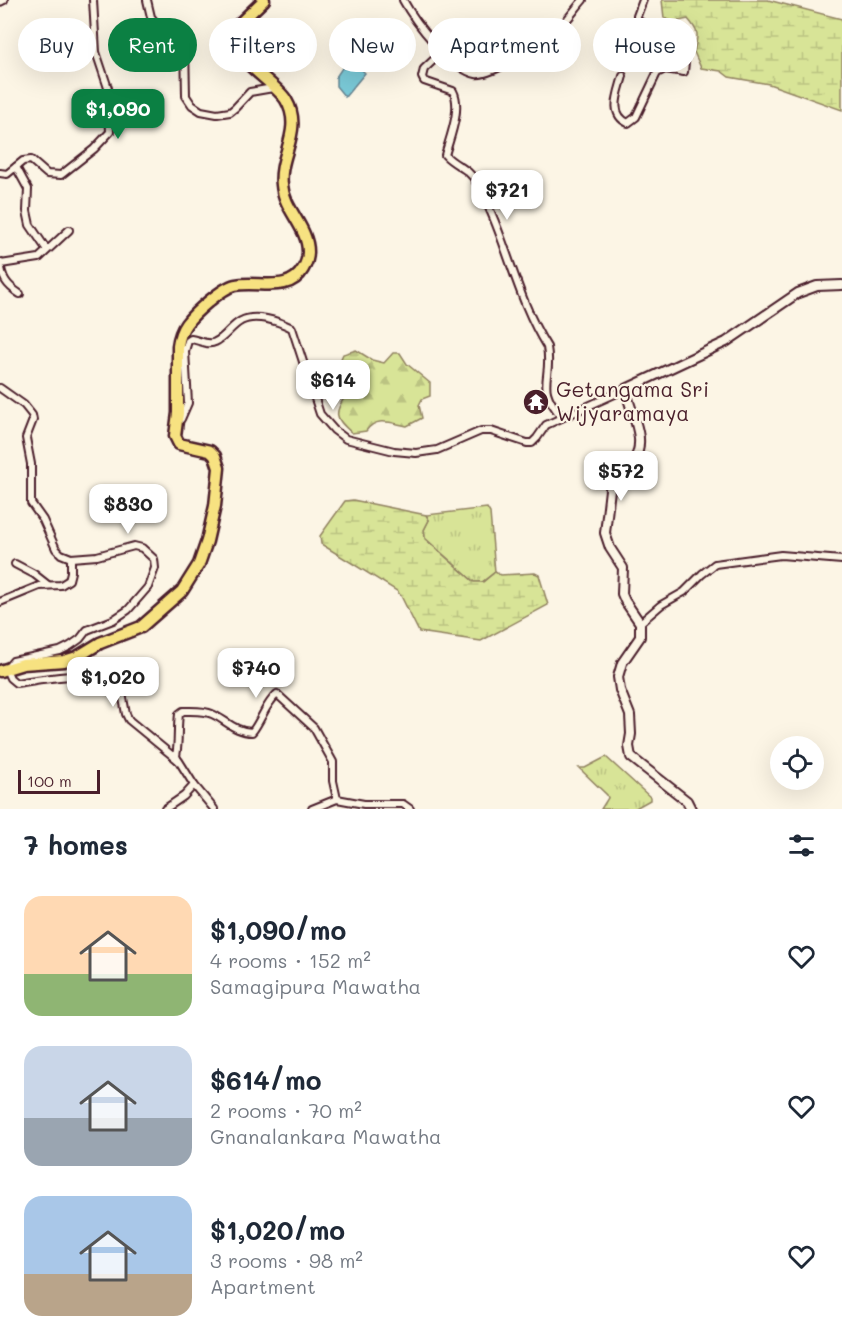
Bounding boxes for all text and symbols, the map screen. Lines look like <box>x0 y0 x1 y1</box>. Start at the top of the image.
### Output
chip: Buy <box>18 18 96 72</box>
chip: Rent <box>108 18 197 72</box>
chip: Filters <box>209 18 317 72</box>
chip: New <box>329 18 416 72</box>
chip: Apartment <box>428 18 581 72</box>
chip: House <box>593 18 697 72</box>
pin: $1,090 <box>69 89 167 140</box>
text: $1,090 <box>85 95 151 121</box>
pin: $721 <box>471 170 543 221</box>
text: $721 <box>485 176 529 202</box>
pin: $614 <box>297 360 369 411</box>
text: $614 <box>310 366 356 392</box>
place label: Getangama Sri Wijyaramaya <box>556 375 709 426</box>
temple icon: Getangama Sri Wijyaramaya <box>521 387 551 417</box>
pin: $572 <box>585 451 657 502</box>
text: $572 <box>598 457 644 483</box>
pin: $830 <box>92 484 164 535</box>
text: $830 <box>103 490 153 516</box>
pin: $740 <box>220 648 292 699</box>
text: $740 <box>231 654 281 680</box>
pin: $1,020 <box>64 657 162 708</box>
text: $1,020 <box>81 663 145 689</box>
map controls <box>770 736 824 790</box>
button: locate <box>770 736 824 790</box>
scale bar <box>18 767 100 794</box>
text: 100 m <box>27 770 72 791</box>
text: 7 homes <box>24 828 128 862</box>
icon: filters <box>785 829 818 862</box>
text: $1,090/mo <box>210 913 346 947</box>
icon: home <box>72 920 144 992</box>
icon: heart <box>785 940 818 973</box>
text: 4 rooms · 152 m² <box>210 947 371 973</box>
text: Samagipura Mawatha <box>210 973 421 999</box>
text: $614/mo <box>210 1063 321 1097</box>
icon: home <box>72 1070 144 1142</box>
icon: heart <box>785 1090 818 1123</box>
text: 2 rooms · 70 m² <box>210 1097 362 1123</box>
text: Gnanalankara Mawatha <box>210 1123 441 1149</box>
text: $1,020/mo <box>210 1213 345 1247</box>
icon: home <box>72 1220 144 1292</box>
icon: heart <box>785 1240 818 1273</box>
text: 3 rooms · 98 m² <box>210 1247 363 1273</box>
text: Apartment <box>210 1273 316 1299</box>

